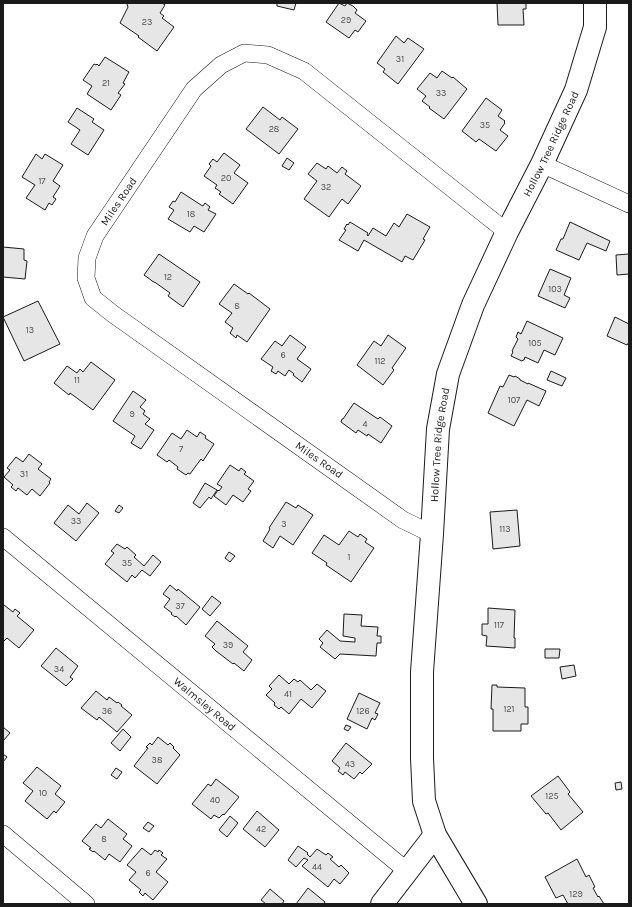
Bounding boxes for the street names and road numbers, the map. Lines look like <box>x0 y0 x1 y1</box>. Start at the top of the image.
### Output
street label: Hollow Tree Ridge Road <box>520 89 581 199</box>
street label: Miles Road <box>98 175 139 228</box>
street label: Hollow Tree Ridge Road <box>427 386 452 502</box>
street label: Miles Road <box>293 439 345 481</box>
street label: Walmsley Road <box>171 675 239 733</box>

